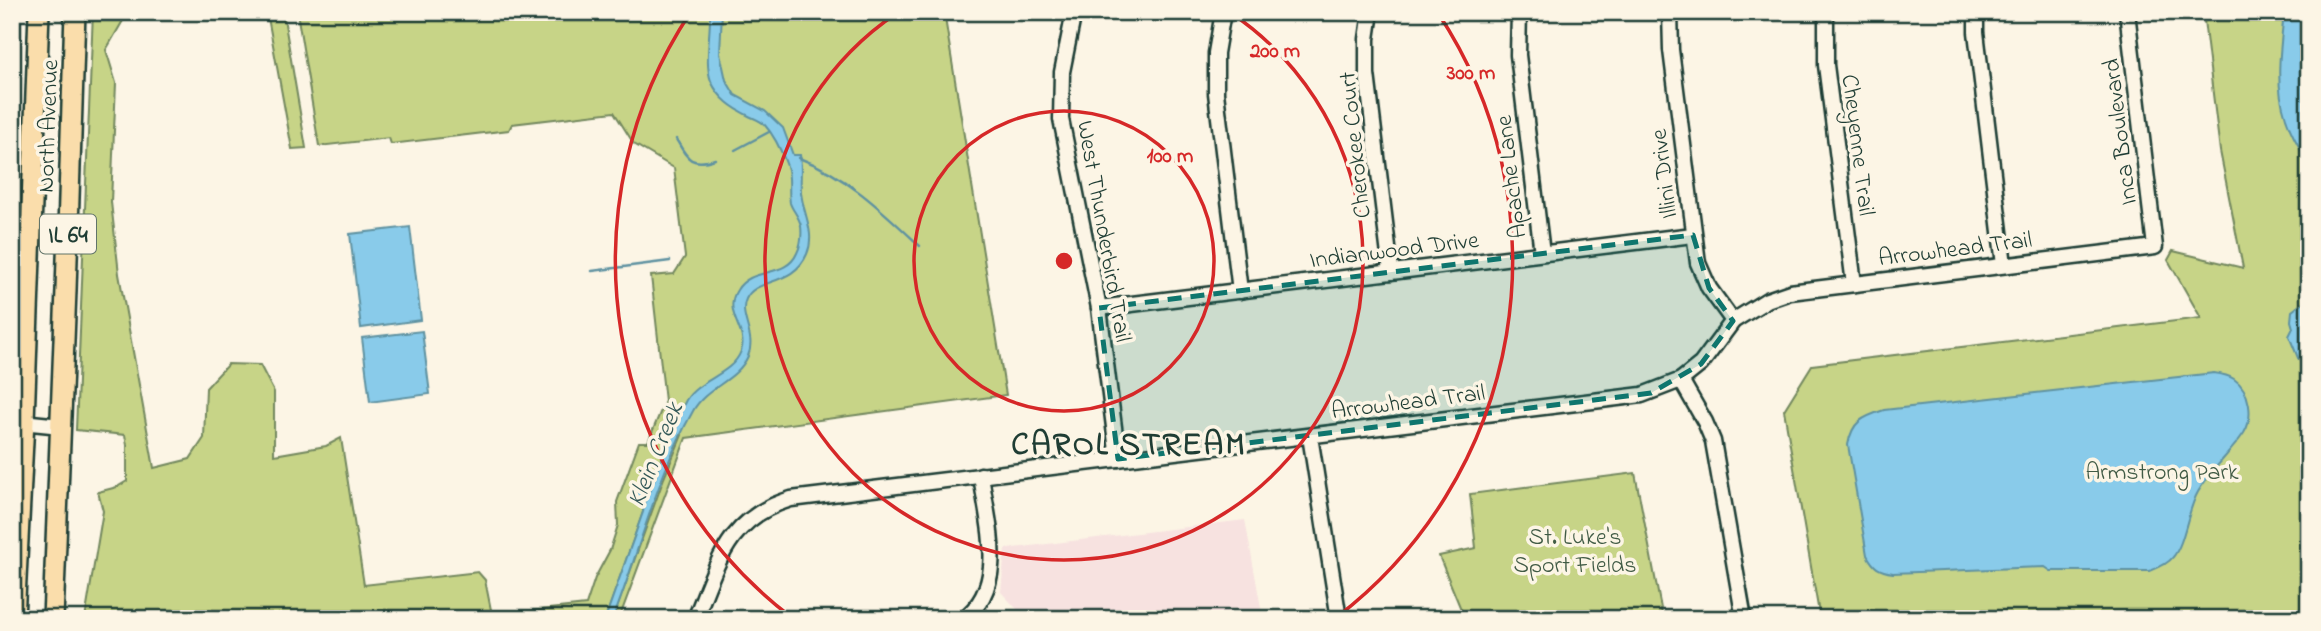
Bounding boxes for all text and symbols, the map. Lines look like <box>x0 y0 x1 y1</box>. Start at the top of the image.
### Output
text: 200 m <box>1249 37 1300 67</box>
street label: Inca Boulevard <box>2095 56 2148 207</box>
street label: North Avenue <box>30 59 69 193</box>
text: 300 m <box>1446 59 1495 89</box>
street label: Cherokee Court <box>1331 70 1382 220</box>
street label: Cheyenne Trail <box>1829 73 1883 218</box>
street label: Apache Lane <box>1488 113 1537 240</box>
street label: West Thunderbird Trail <box>1066 118 1139 345</box>
street label: Illini Drive <box>1643 127 1688 221</box>
text: 100 m <box>1147 142 1193 172</box>
road number: IL 64 <box>40 215 96 254</box>
street label: Indianwood Drive <box>1308 224 1481 279</box>
street label: Arrowhead Trail <box>1876 224 2034 277</box>
centre of rings <box>1052 249 1076 273</box>
street label: Arrowhead Trail <box>1329 377 1487 430</box>
water label: Klein Creek <box>619 396 696 513</box>
district label: CAROL STREAM <box>1011 423 1247 470</box>
park label: Armstrong Park <box>2085 456 2239 491</box>
park label: St. Luke's Sport Fields <box>1514 521 1636 584</box>

